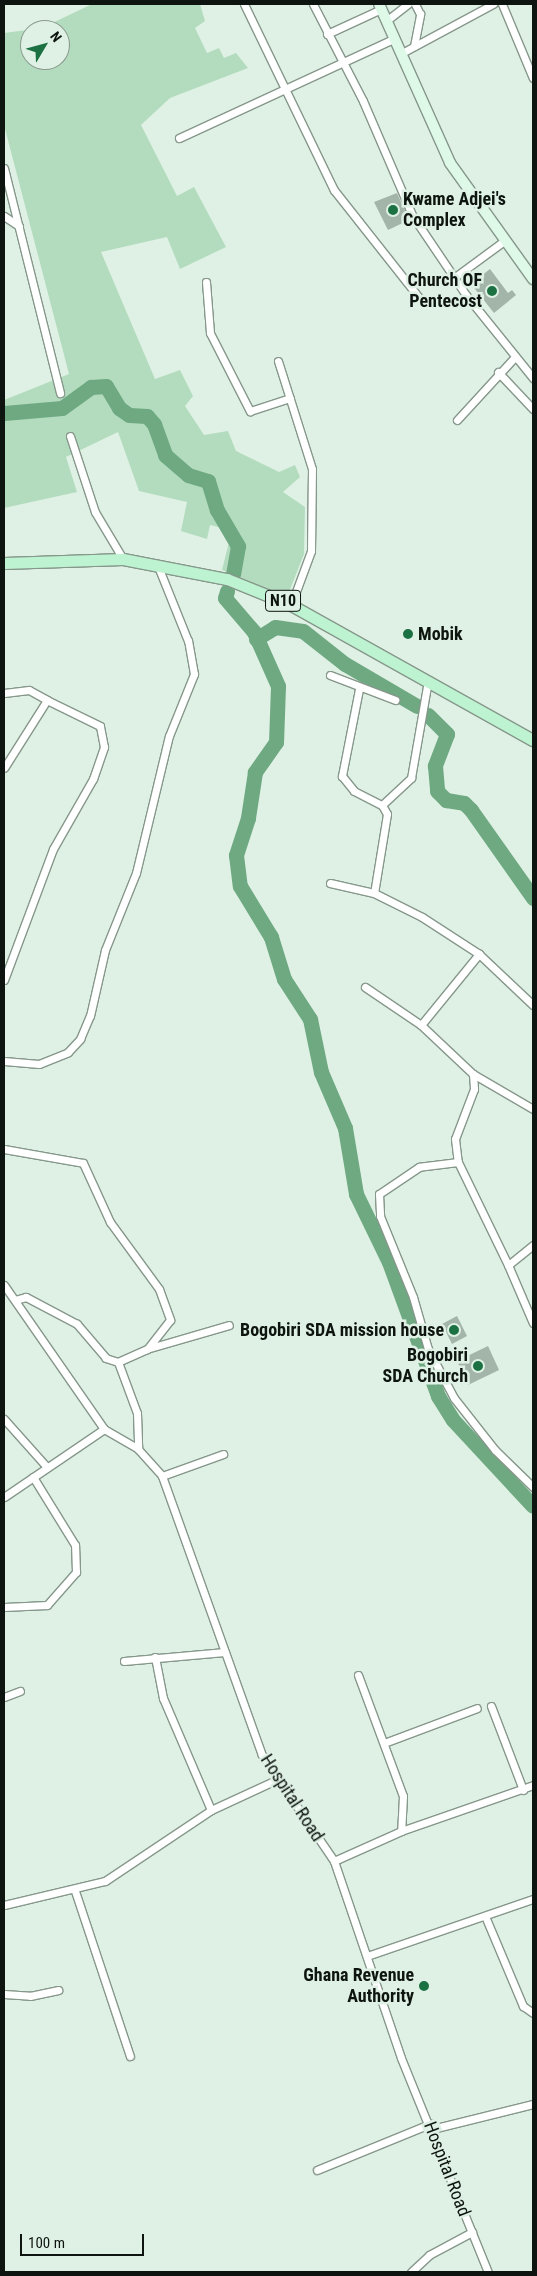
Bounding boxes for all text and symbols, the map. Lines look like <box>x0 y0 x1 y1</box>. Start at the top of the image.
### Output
north arrow <box>20 20 70 70</box>
text: N <box>47 28 65 45</box>
place label: Kwame Adjei's Complex <box>403 189 506 232</box>
marker: Kwame Adjei's Complex <box>387 204 399 216</box>
place label: Church OF Pentecost <box>408 270 482 312</box>
marker: Church OF Pentecost <box>486 285 498 297</box>
road number: N10 <box>264 588 302 614</box>
place label: Mobik <box>418 623 463 645</box>
marker: Mobik <box>402 628 414 640</box>
place label: Bogobiri SDA mission house <box>240 1319 444 1341</box>
marker: Bogobiri SDA mission house <box>448 1324 460 1336</box>
place label: Bogobiri SDA Church <box>383 1345 468 1388</box>
marker: Bogobiri SDA Church <box>472 1360 484 1372</box>
street label: Hospital Road <box>256 1750 328 1846</box>
place label: Ghana Revenue Authority <box>303 1965 414 2008</box>
marker: Ghana Revenue Authority <box>418 1980 430 1992</box>
street label: Hospital Road <box>419 2119 475 2219</box>
scale bar <box>22 2224 146 2256</box>
text: 100 m <box>28 2234 65 2252</box>

